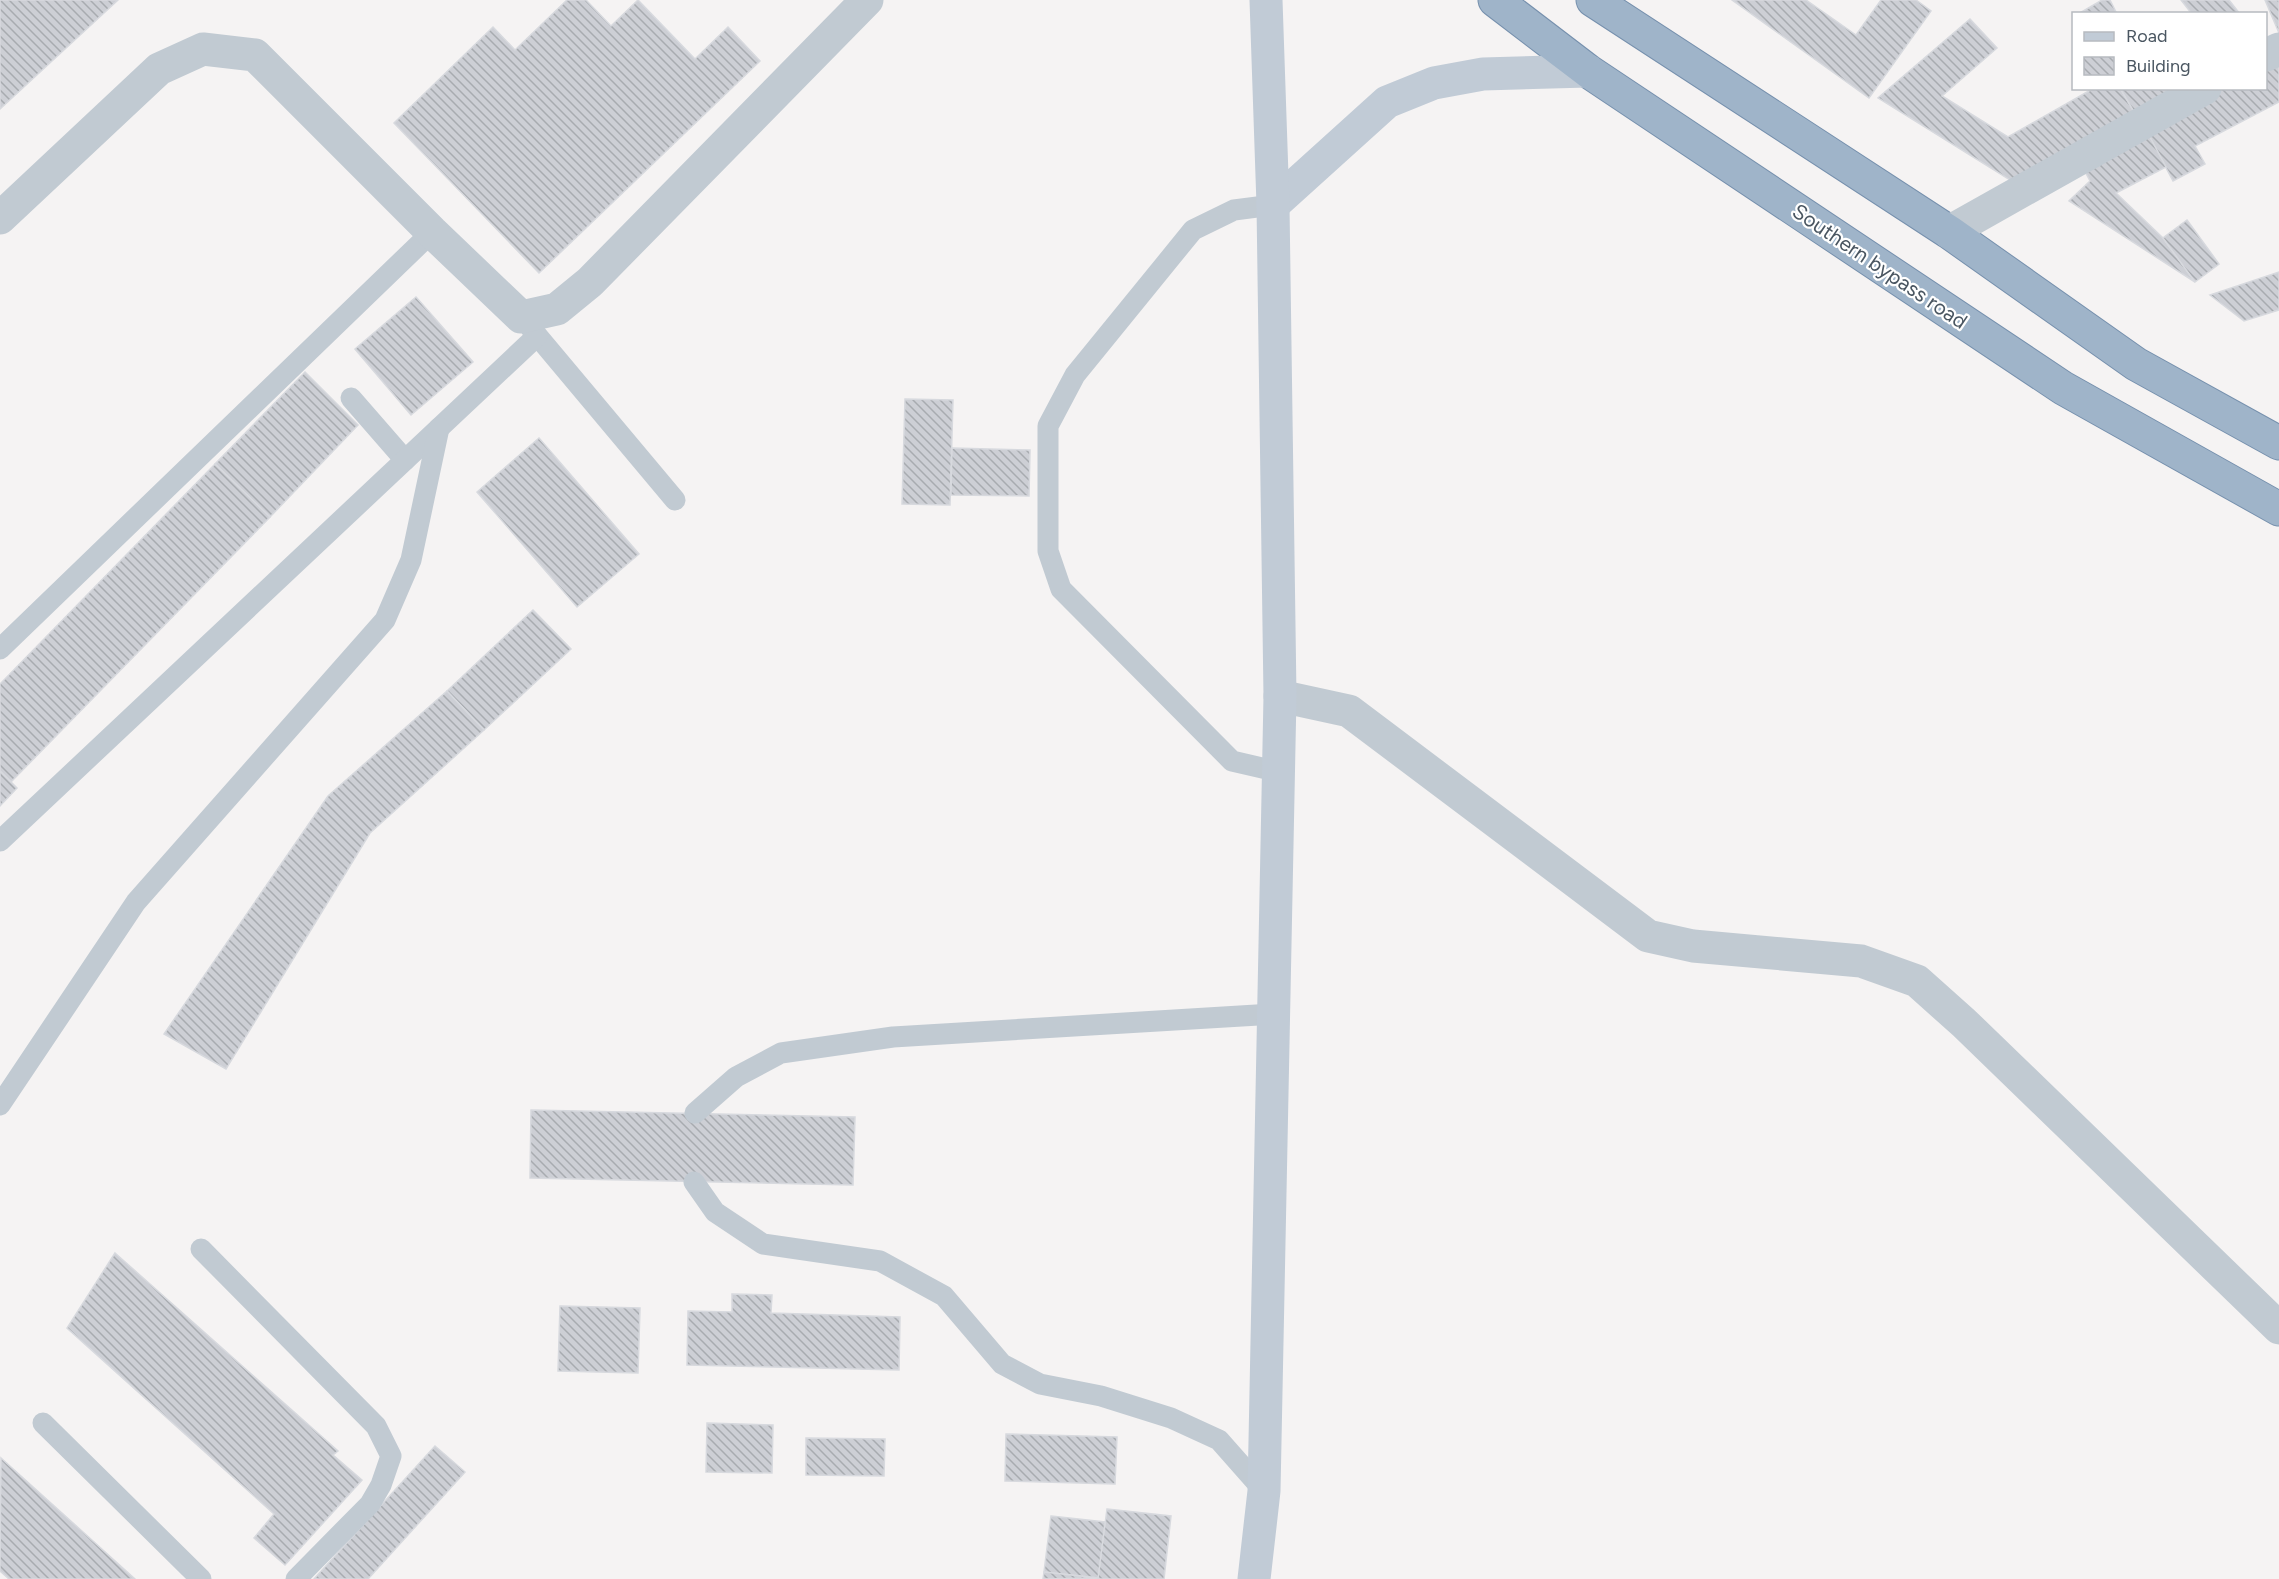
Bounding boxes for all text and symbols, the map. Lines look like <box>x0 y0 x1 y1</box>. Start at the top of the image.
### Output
legend <box>2072 12 2267 90</box>
text: Road <box>2126 25 2167 47</box>
text: Building <box>2126 55 2191 77</box>
street label: Southern bypass road <box>1788 198 1972 334</box>

